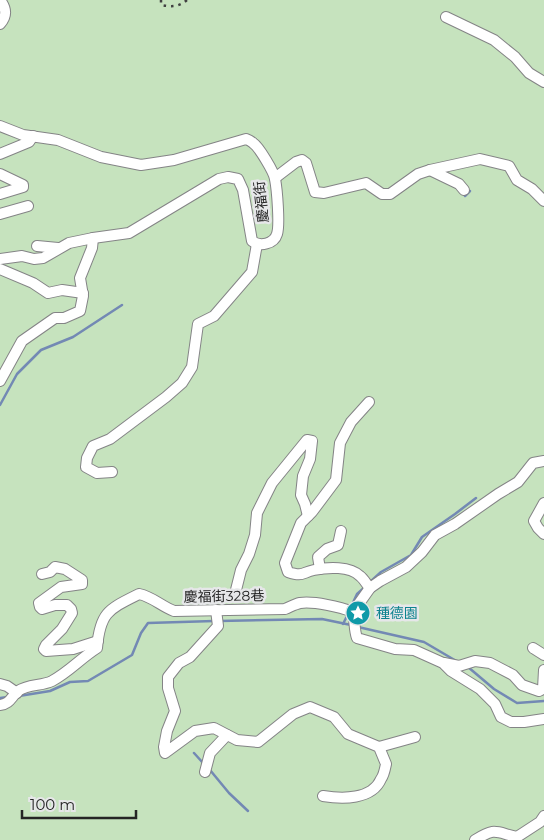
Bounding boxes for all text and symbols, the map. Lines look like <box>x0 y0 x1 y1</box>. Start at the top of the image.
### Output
street label: 慶福街 <box>250 180 272 224</box>
street label: 慶福街328巷 <box>183 586 265 606</box>
place icon: 種德園 <box>345 600 371 626</box>
place label: 種德園 <box>376 604 418 622</box>
scale bar <box>22 788 136 820</box>
text: 100 m <box>30 795 75 814</box>

